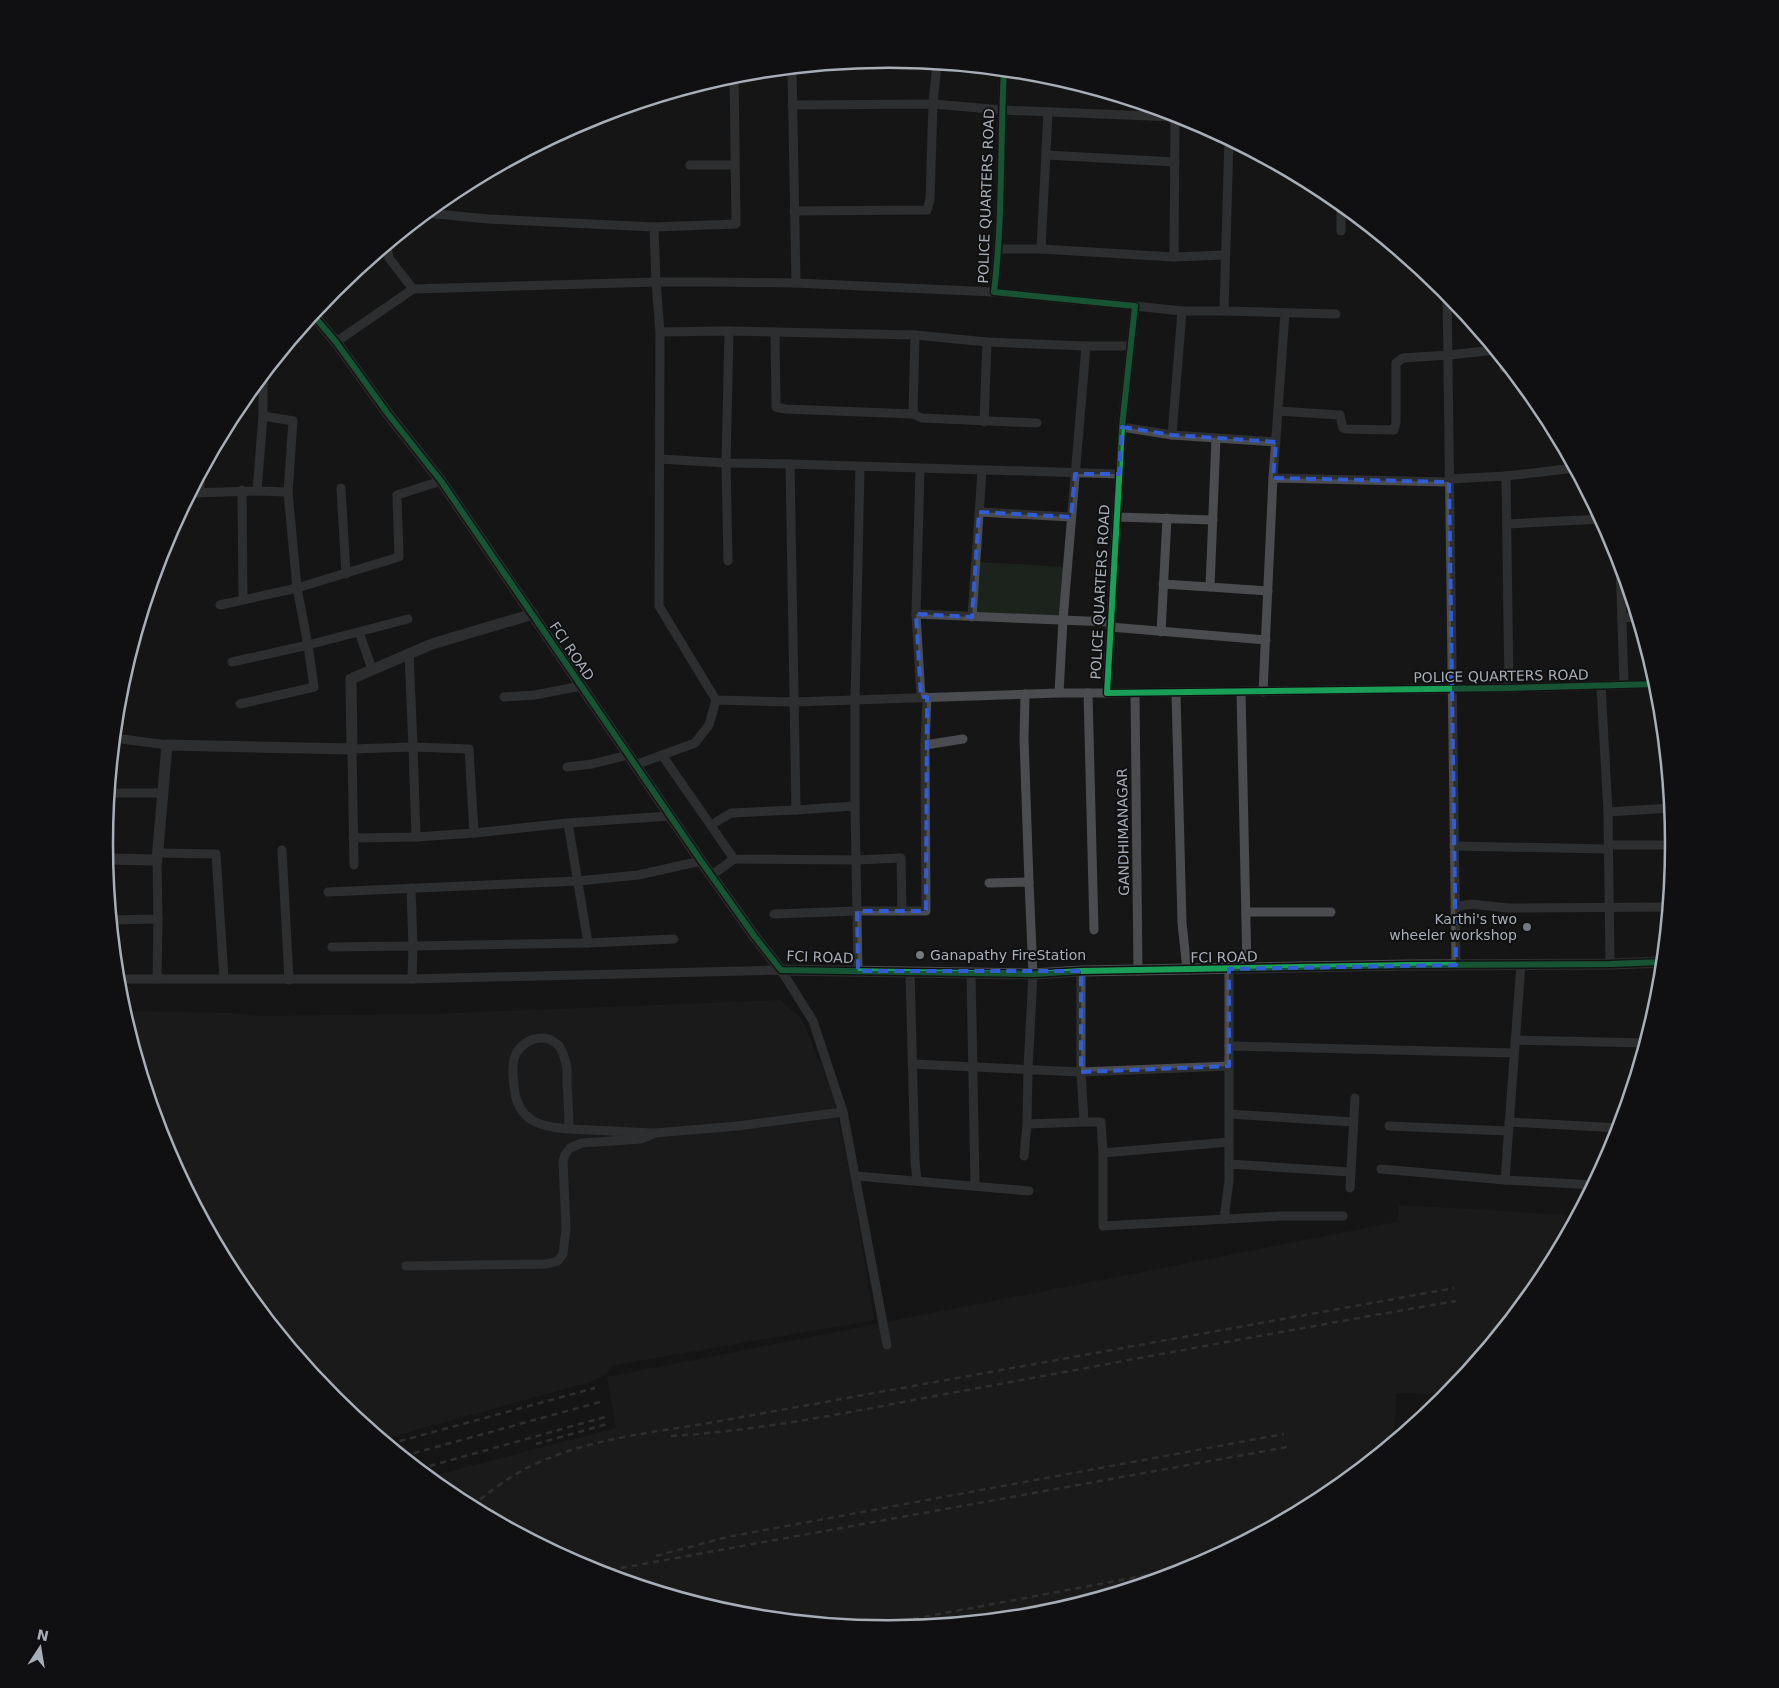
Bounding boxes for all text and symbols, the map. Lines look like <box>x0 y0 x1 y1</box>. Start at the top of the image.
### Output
street label: POLICE QUARTERS ROAD <box>975 108 997 284</box>
street label: POLICE QUARTERS ROAD <box>1087 504 1113 680</box>
street label: FCI ROAD <box>547 619 597 683</box>
street label: POLICE QUARTERS ROAD <box>1413 666 1589 686</box>
street label: GANDHIMANAGAR <box>1114 768 1132 896</box>
place label: Karthi's two wheeler workshop <box>1389 911 1517 943</box>
marker: Karthi's two wheeler workshop <box>1521 921 1533 933</box>
place label: Ganapathy FireStation <box>930 947 1086 963</box>
street label: FCI ROAD <box>786 948 854 966</box>
street label: FCI ROAD <box>1190 948 1258 966</box>
marker: Ganapathy FireStation <box>914 949 926 961</box>
north arrow <box>15 1623 65 1673</box>
text: N <box>35 1626 50 1644</box>

